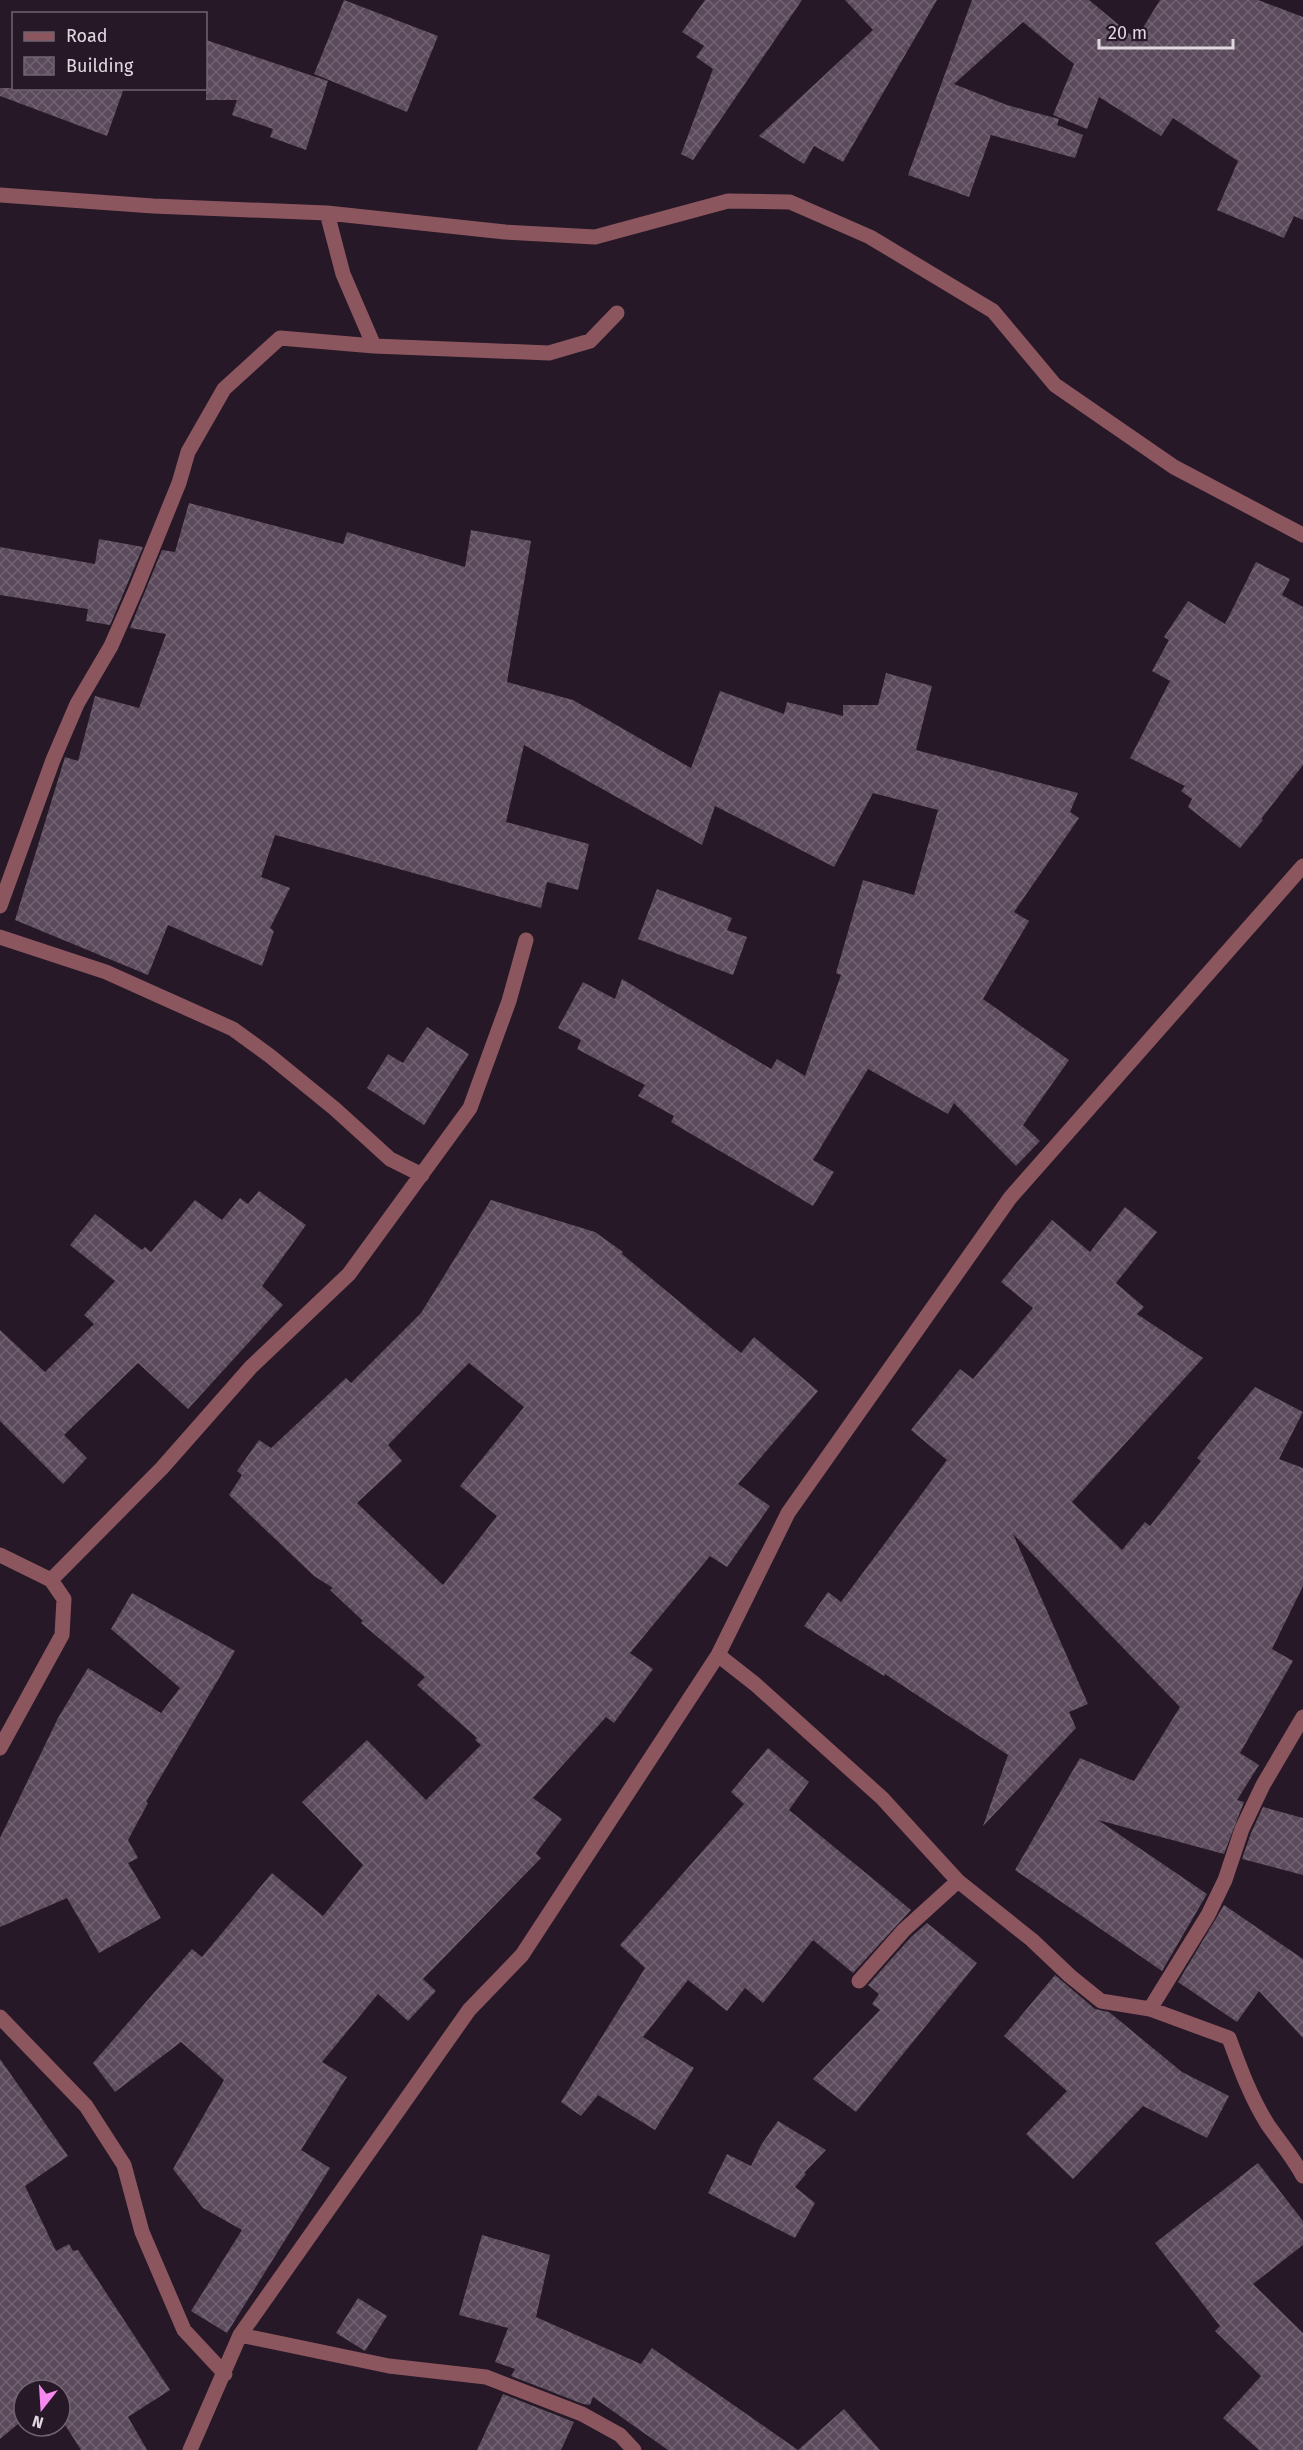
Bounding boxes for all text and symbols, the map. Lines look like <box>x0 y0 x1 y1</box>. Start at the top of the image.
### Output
legend <box>12 12 207 90</box>
scale bar <box>1099 12 1232 50</box>
text: 20 m <box>1108 22 1147 44</box>
text: Road <box>66 25 108 47</box>
text: Building <box>66 55 134 77</box>
north arrow <box>12 2378 72 2438</box>
text: N <box>30 2411 46 2433</box>

